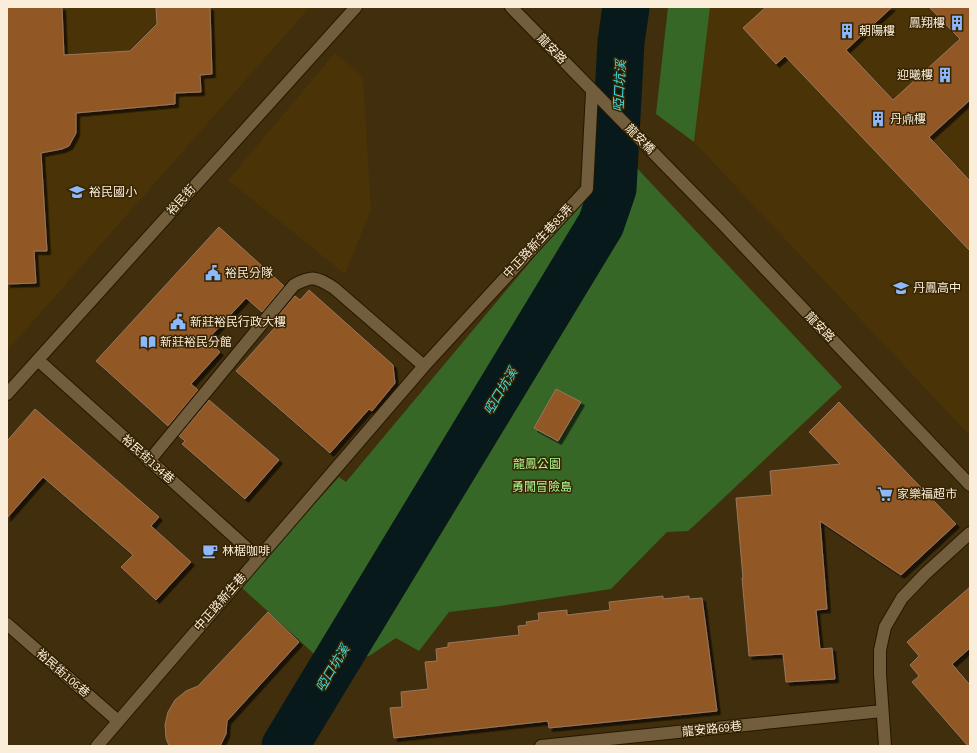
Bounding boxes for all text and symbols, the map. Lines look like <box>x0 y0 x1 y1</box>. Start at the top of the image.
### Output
building icon: 鳳翔樓 <box>948 14 966 32</box>
place label: 鳳翔樓 <box>909 15 945 32</box>
building icon: 朝陽樓 <box>838 22 856 40</box>
place label: 朝陽樓 <box>859 23 895 40</box>
street label: 龍安路 <box>533 30 570 68</box>
water label: 啞口坑溪 <box>610 58 630 112</box>
building icon: 迎曦樓 <box>936 66 954 84</box>
place label: 迎曦樓 <box>897 67 933 84</box>
building icon: 丹鼑樓 <box>869 110 887 128</box>
place label: 丹鼑樓 <box>890 111 926 128</box>
street label: 龍安橋 <box>621 121 658 158</box>
street label: 裕民街 <box>163 181 200 219</box>
school or university icon: 裕民國小 <box>68 183 86 201</box>
place label: 裕民國小 <box>89 184 137 201</box>
street label: 中正路新生巷85弄 <box>499 200 577 282</box>
public building icon: 裕民分隊 <box>204 264 222 282</box>
place label: 裕民分隊 <box>225 265 273 282</box>
school or university icon: 丹鳳高中 <box>892 279 910 297</box>
place label: 丹鳳高中 <box>913 280 961 297</box>
street label: 龍安路 <box>801 308 838 346</box>
public building icon: 新莊裕民行政大樓 <box>169 313 187 331</box>
place label: 新莊裕民行政大樓 <box>190 314 286 331</box>
library icon: 新莊裕民分館 <box>139 333 157 351</box>
place label: 新莊裕民分館 <box>160 334 232 351</box>
water label: 啞口坑溪 <box>480 363 523 418</box>
street label: 裕民街134巷 <box>117 431 178 488</box>
park label: 龍鳳公園 <box>513 456 561 473</box>
park label: 勇闖冒險島 <box>512 479 572 496</box>
supermarket icon: 家樂福超市 <box>876 485 894 503</box>
place label: 家樂福超市 <box>897 486 957 503</box>
cafe icon: 林椐咖啡 <box>201 542 219 560</box>
place label: 林椐咖啡 <box>222 543 270 560</box>
street label: 中正路新生巷 <box>190 570 250 635</box>
water label: 啞口坑溪 <box>312 640 355 695</box>
street label: 裕民街106巷 <box>32 645 93 701</box>
street label: 龍安路69巷 <box>681 718 743 741</box>

